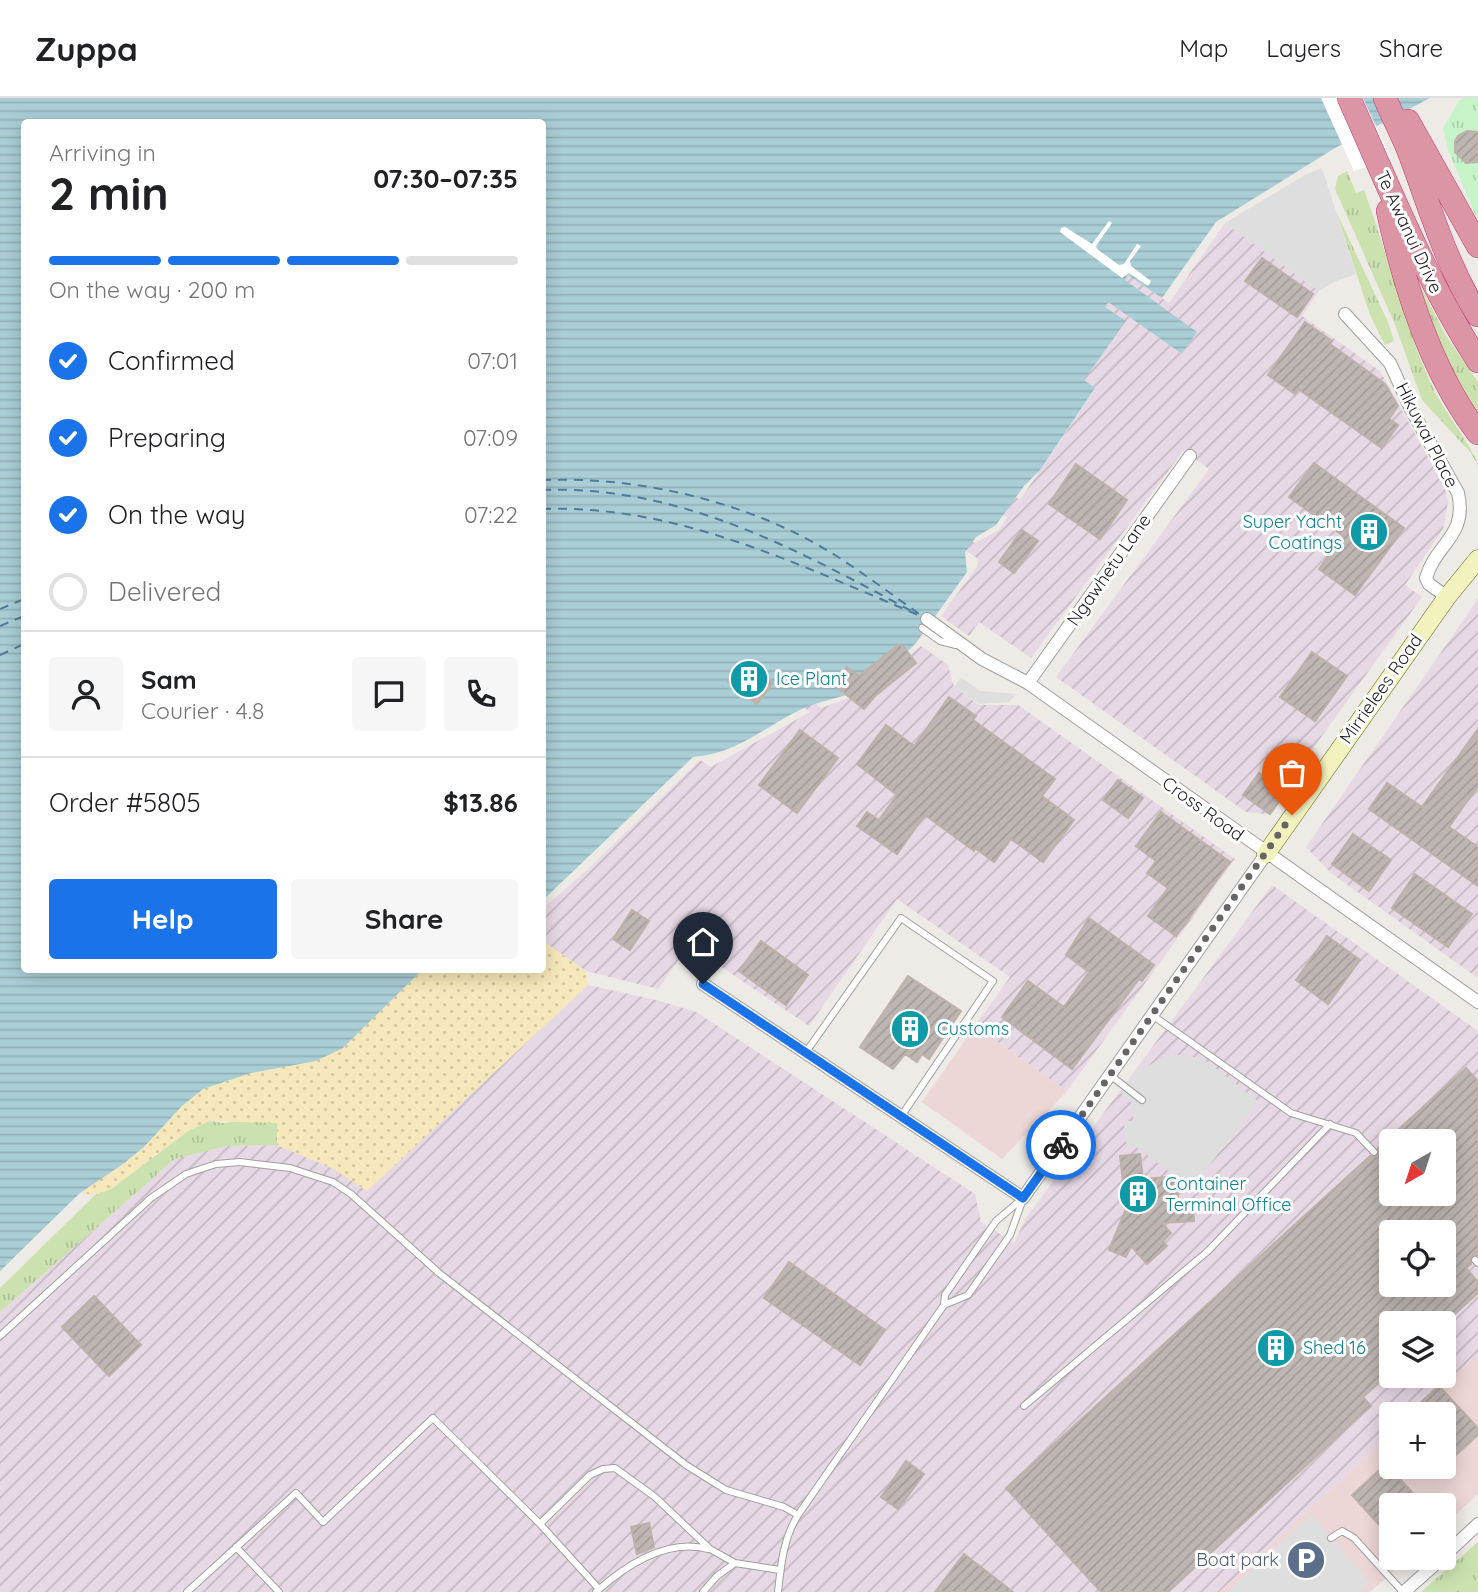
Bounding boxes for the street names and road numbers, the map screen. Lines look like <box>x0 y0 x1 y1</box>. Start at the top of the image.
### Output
street label: Te Awanui Drive <box>1371 167 1448 297</box>
street label: Hikuwai Place <box>1391 378 1464 491</box>
street label: Ngawhetu Lane <box>1062 509 1156 630</box>
street label: Mirrielees Road <box>1334 629 1427 748</box>
street label: Cross Road <box>1158 771 1249 846</box>

